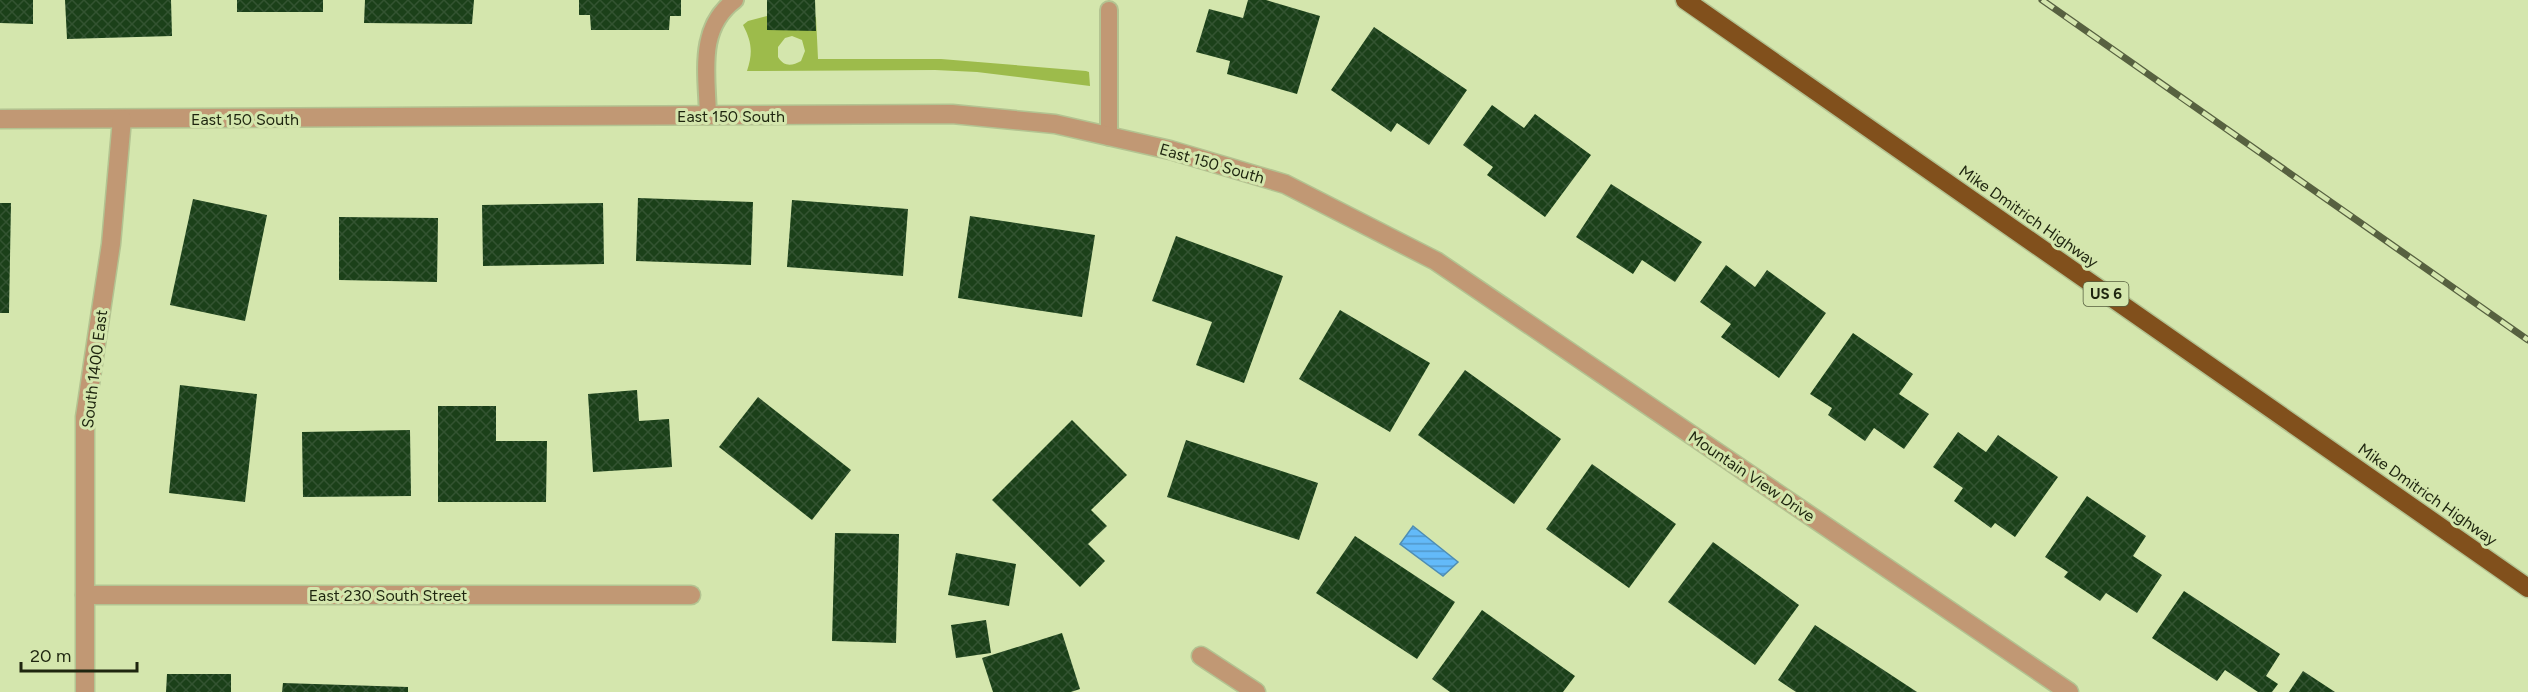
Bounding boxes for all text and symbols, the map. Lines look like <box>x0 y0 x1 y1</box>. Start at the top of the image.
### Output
street label: East 150 South <box>677 107 785 126</box>
street label: East 150 South <box>191 110 299 129</box>
street label: East 150 South <box>1157 139 1267 188</box>
street label: Mike Dmitrich Highway <box>1956 161 2102 272</box>
road number: US 6 <box>2084 282 2128 306</box>
street label: South 1400 East <box>78 309 111 429</box>
street label: Mountain View Drive <box>1685 427 1819 526</box>
street label: Mike Dmitrich Highway <box>2355 439 2501 550</box>
street label: East 230 South Street <box>309 586 467 605</box>
scale bar <box>21 635 136 673</box>
text: 20 m <box>30 645 71 667</box>

